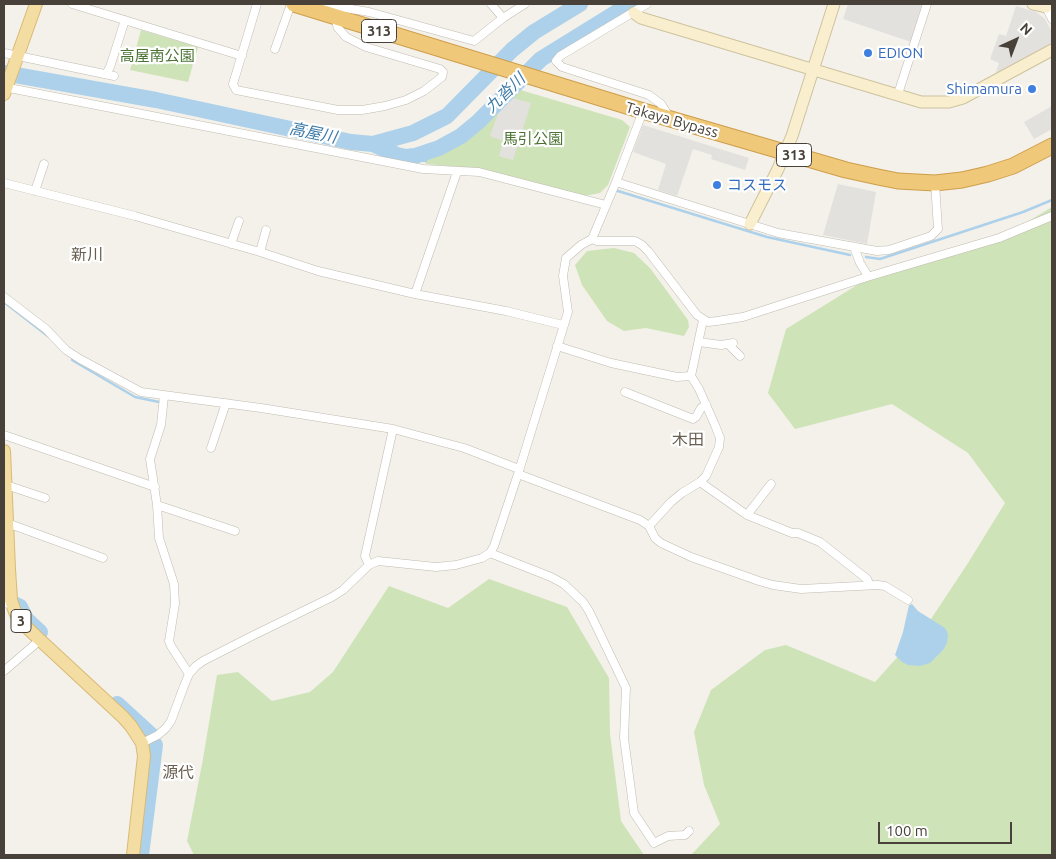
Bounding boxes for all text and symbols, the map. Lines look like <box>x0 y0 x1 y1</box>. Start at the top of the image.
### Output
north arrow <box>991 15 1041 65</box>
road number: 313 <box>362 20 396 42</box>
text: N <box>1017 20 1036 38</box>
place label: EDION <box>878 44 923 62</box>
park label: 高屋南公園 <box>120 47 194 65</box>
marker: EDION <box>862 47 874 59</box>
water label: 九沓川 <box>481 69 529 117</box>
place label: Shimamura <box>946 80 1022 98</box>
marker: Shimamura <box>1026 83 1038 95</box>
street label: Takaya Bypass <box>624 98 720 142</box>
water label: 高屋川 <box>288 119 338 147</box>
park label: 馬引公園 <box>503 130 563 148</box>
road number: 313 <box>776 144 812 166</box>
place label: コスモス <box>727 176 787 194</box>
marker: コスモス <box>711 179 723 191</box>
district label: 新川 <box>71 245 103 265</box>
district label: 木田 <box>672 430 704 450</box>
road number: 3 <box>11 610 31 632</box>
district label: 源代 <box>162 763 194 783</box>
scale bar <box>881 812 1015 844</box>
text: 100 m <box>886 822 928 839</box>

